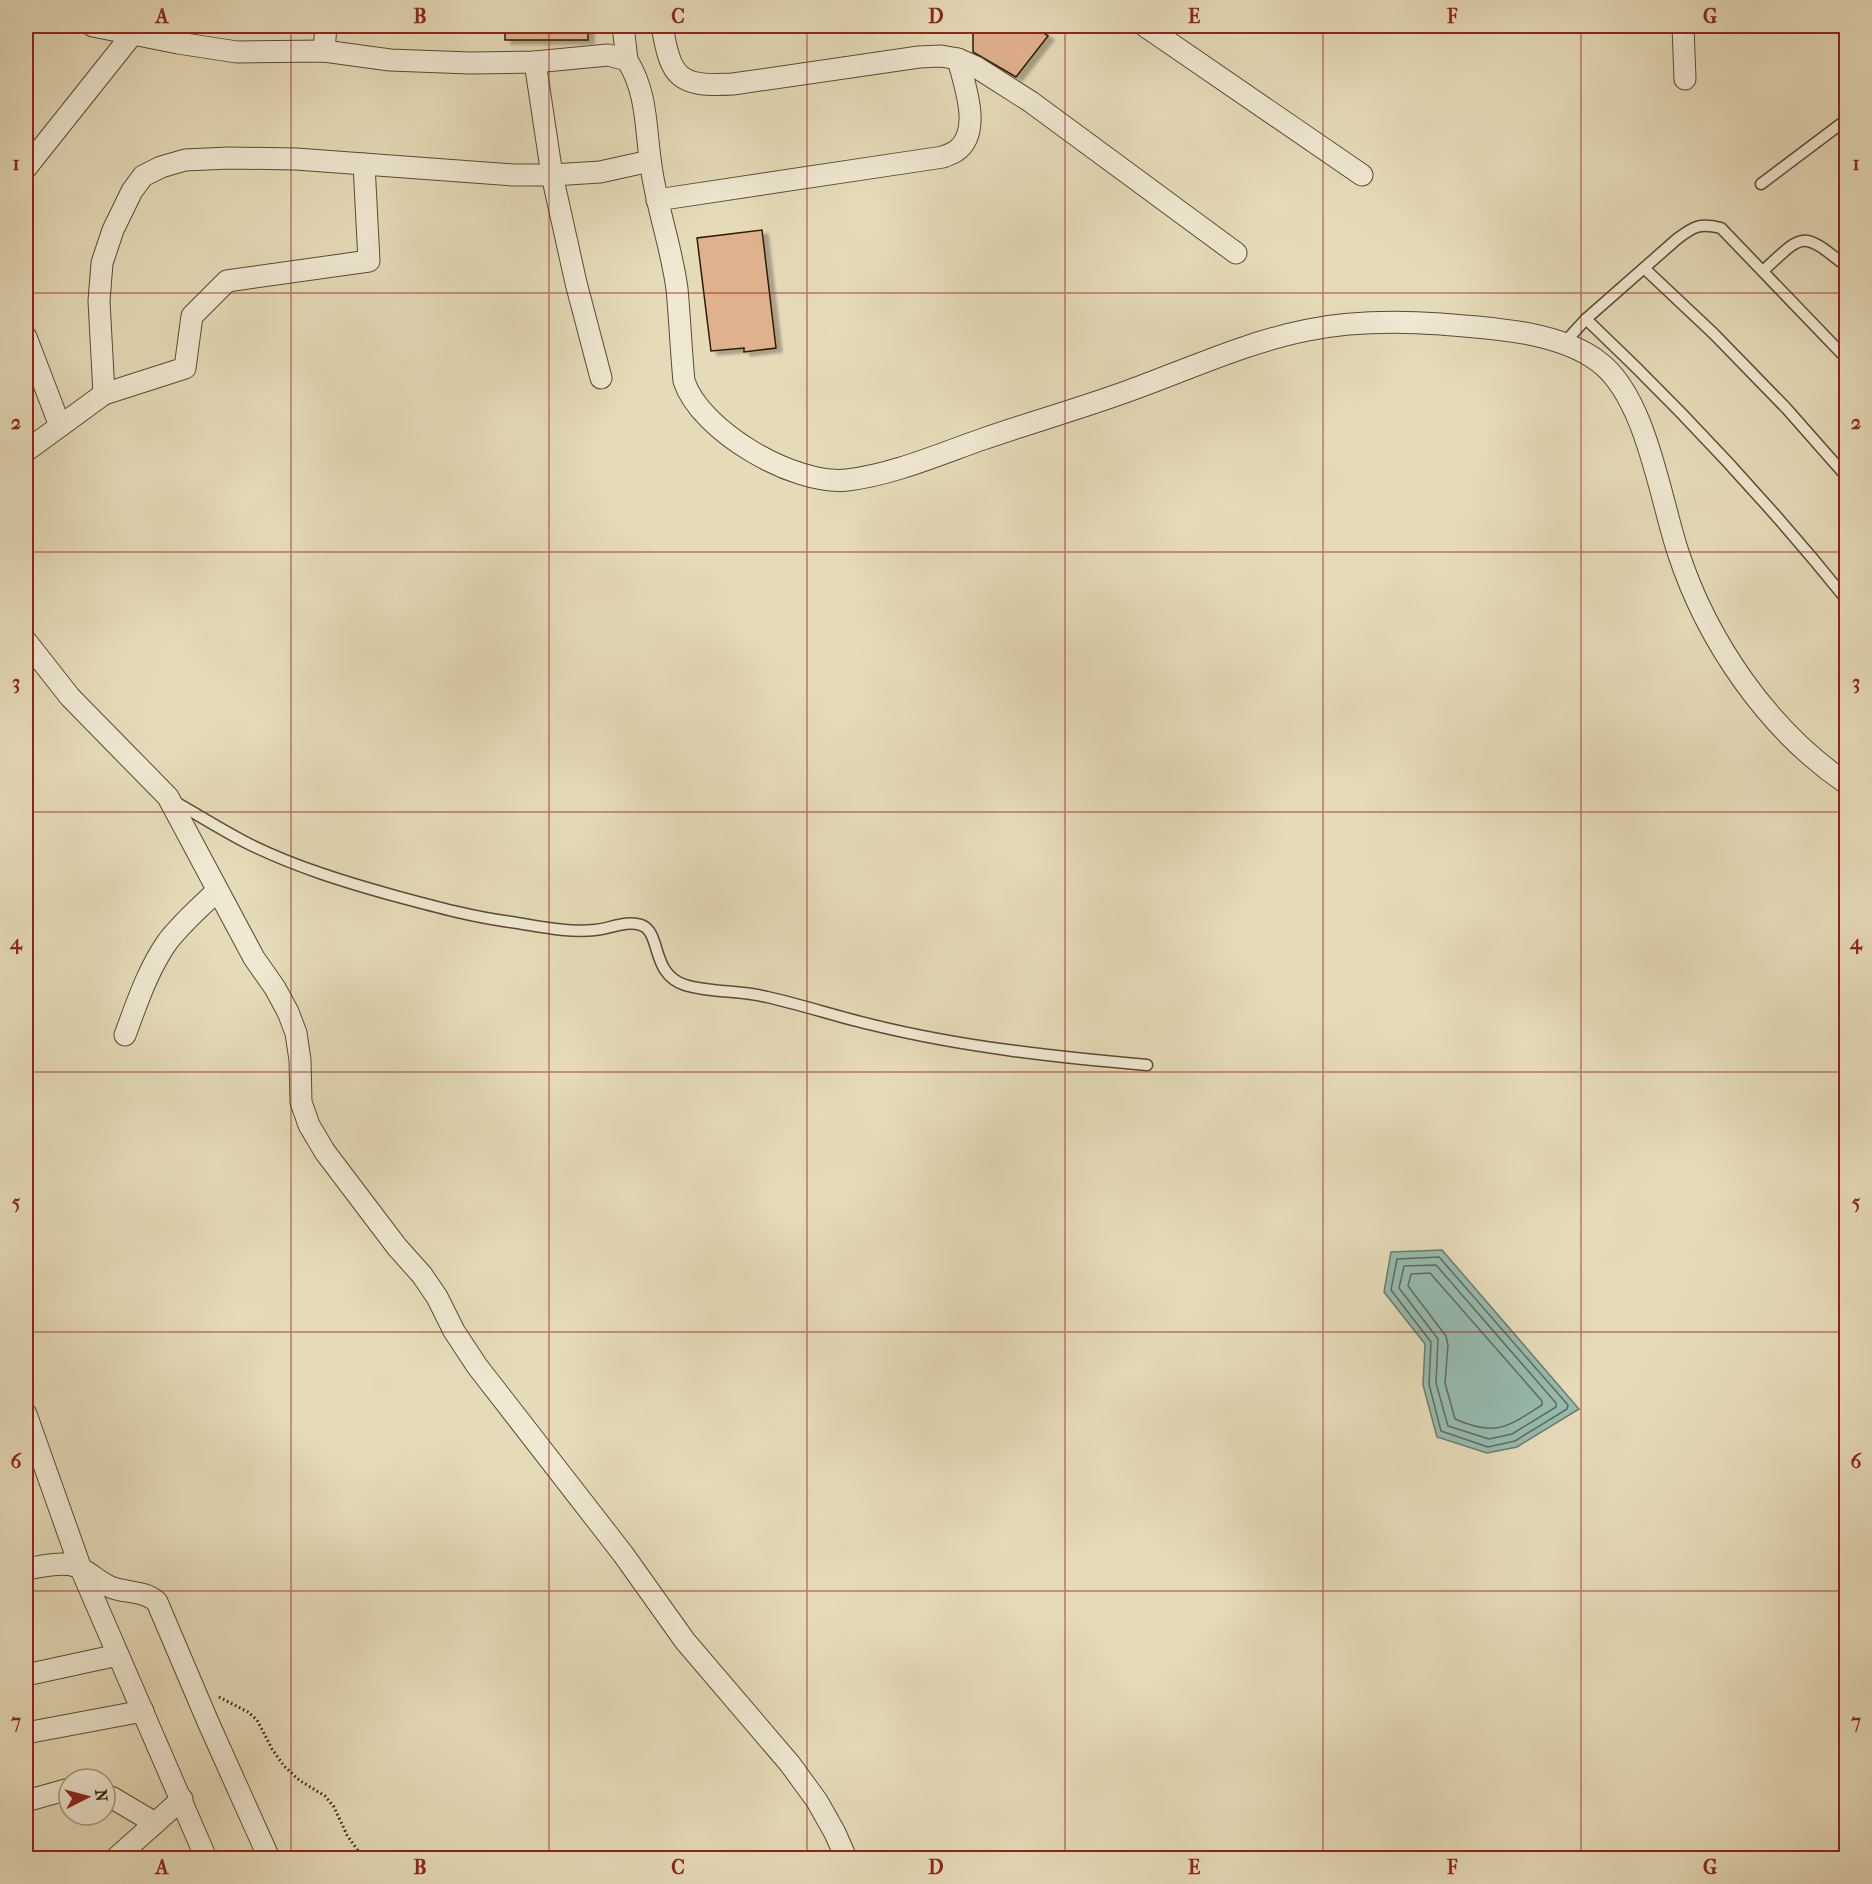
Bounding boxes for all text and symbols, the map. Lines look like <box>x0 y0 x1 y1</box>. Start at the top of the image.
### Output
text: A <box>154 5 170 28</box>
text: B <box>413 5 427 28</box>
text: C <box>671 5 685 28</box>
text: D <box>928 5 944 28</box>
text: E <box>1188 5 1200 28</box>
text: F <box>1446 5 1458 28</box>
text: G <box>1703 5 1717 28</box>
text: 1 <box>12 152 20 175</box>
text: 1 <box>1852 152 1860 175</box>
text: 2 <box>11 411 21 434</box>
text: 2 <box>1851 411 1861 434</box>
text: 3 <box>12 671 20 694</box>
text: 3 <box>1852 671 1860 694</box>
text: 4 <box>9 931 23 955</box>
text: 4 <box>1849 931 1863 955</box>
text: 5 <box>12 1191 21 1214</box>
text: 5 <box>1852 1191 1861 1214</box>
text: 6 <box>11 1450 23 1473</box>
text: 6 <box>1851 1450 1863 1473</box>
text: 7 <box>10 1710 21 1733</box>
text: 7 <box>1850 1710 1861 1733</box>
north arrow <box>57 1767 117 1827</box>
text: N <box>91 1788 112 1803</box>
text: A <box>154 1856 170 1879</box>
text: B <box>413 1856 427 1879</box>
text: C <box>671 1856 685 1879</box>
text: D <box>928 1856 944 1879</box>
text: E <box>1188 1856 1200 1879</box>
text: F <box>1446 1856 1458 1879</box>
text: G <box>1703 1856 1717 1879</box>

